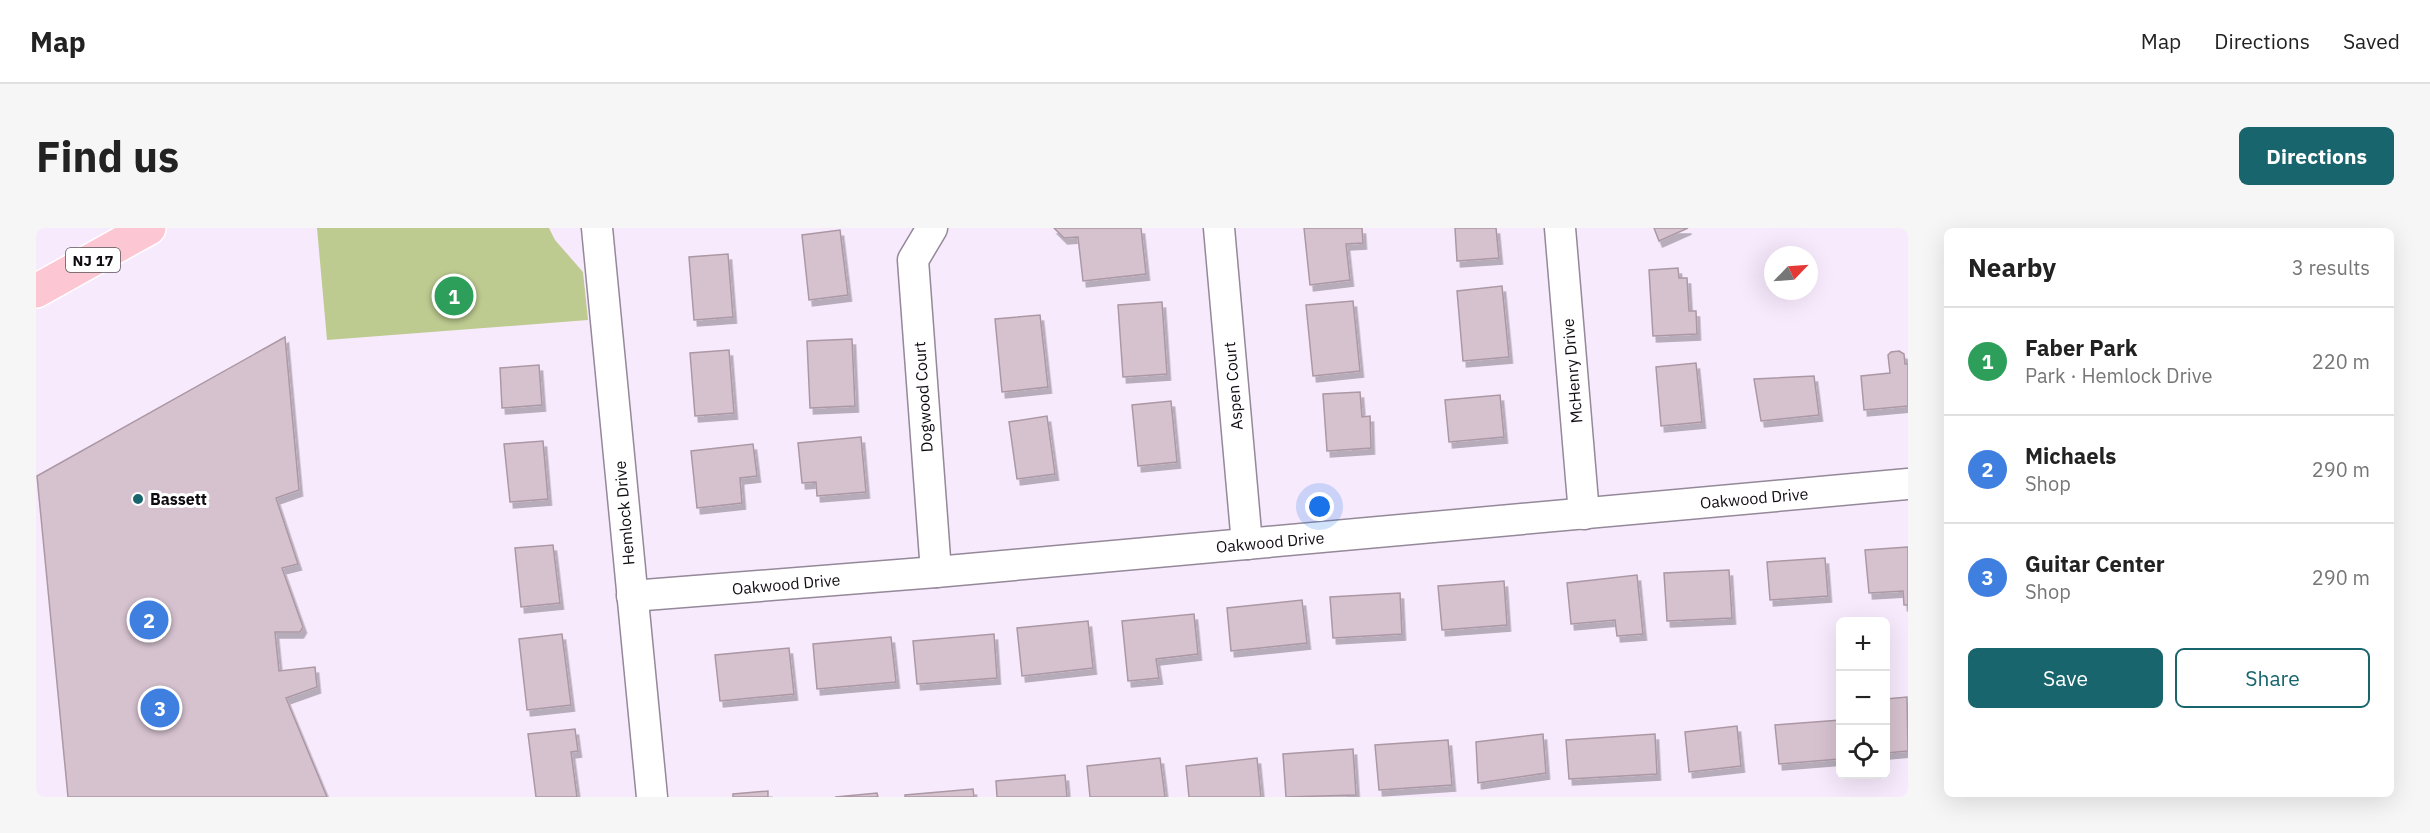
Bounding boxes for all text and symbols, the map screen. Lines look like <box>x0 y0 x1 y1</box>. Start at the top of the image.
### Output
text: Map <box>30 23 86 60</box>
text: Map <box>2141 27 2181 55</box>
text: Directions <box>2214 27 2310 55</box>
text: Saved <box>2343 27 2400 55</box>
button: Directions <box>2239 127 2394 185</box>
text: Find us <box>36 129 179 184</box>
north arrow <box>1764 246 1818 300</box>
road number: NJ 17 <box>66 248 120 272</box>
text: Nearby <box>1968 250 2056 284</box>
text: 3 results <box>2292 254 2370 281</box>
pin: 1 <box>434 274 474 318</box>
street label: McHenry Drive <box>1557 318 1587 424</box>
text: Faber Park <box>2025 333 2138 362</box>
street label: Dogwood Court <box>909 341 937 453</box>
street label: Aspen Court <box>1219 341 1247 431</box>
text: 1 <box>1982 348 1994 375</box>
text: 220 m <box>2312 348 2370 375</box>
text: Park · Hemlock Drive <box>2025 362 2212 389</box>
text: Michaels <box>2025 441 2116 470</box>
text: 2 <box>1982 456 1994 483</box>
text: 290 m <box>2312 456 2370 483</box>
street label: Hemlock Drive <box>609 460 639 566</box>
text: Shop <box>2025 470 2071 497</box>
street label: Oakwood Drive <box>1699 483 1809 513</box>
place label: Bassett <box>150 489 207 509</box>
marker: Bassett <box>131 492 145 506</box>
your location <box>1305 492 1334 521</box>
street label: Oakwood Drive <box>1215 527 1325 557</box>
text: Guitar Center <box>2025 549 2165 578</box>
text: 3 <box>1982 564 1994 591</box>
text: 290 m <box>2312 564 2370 591</box>
street label: Oakwood Drive <box>731 569 841 599</box>
text: Shop <box>2025 578 2071 605</box>
pin: 2 <box>130 598 168 642</box>
map controls <box>1836 617 1890 779</box>
button: + <box>1836 617 1890 671</box>
button: Save <box>1968 648 2163 708</box>
button: Share <box>2175 648 2370 708</box>
button: − <box>1836 671 1890 725</box>
pin: 3 <box>140 686 180 730</box>
button: locate <box>1836 725 1890 779</box>

